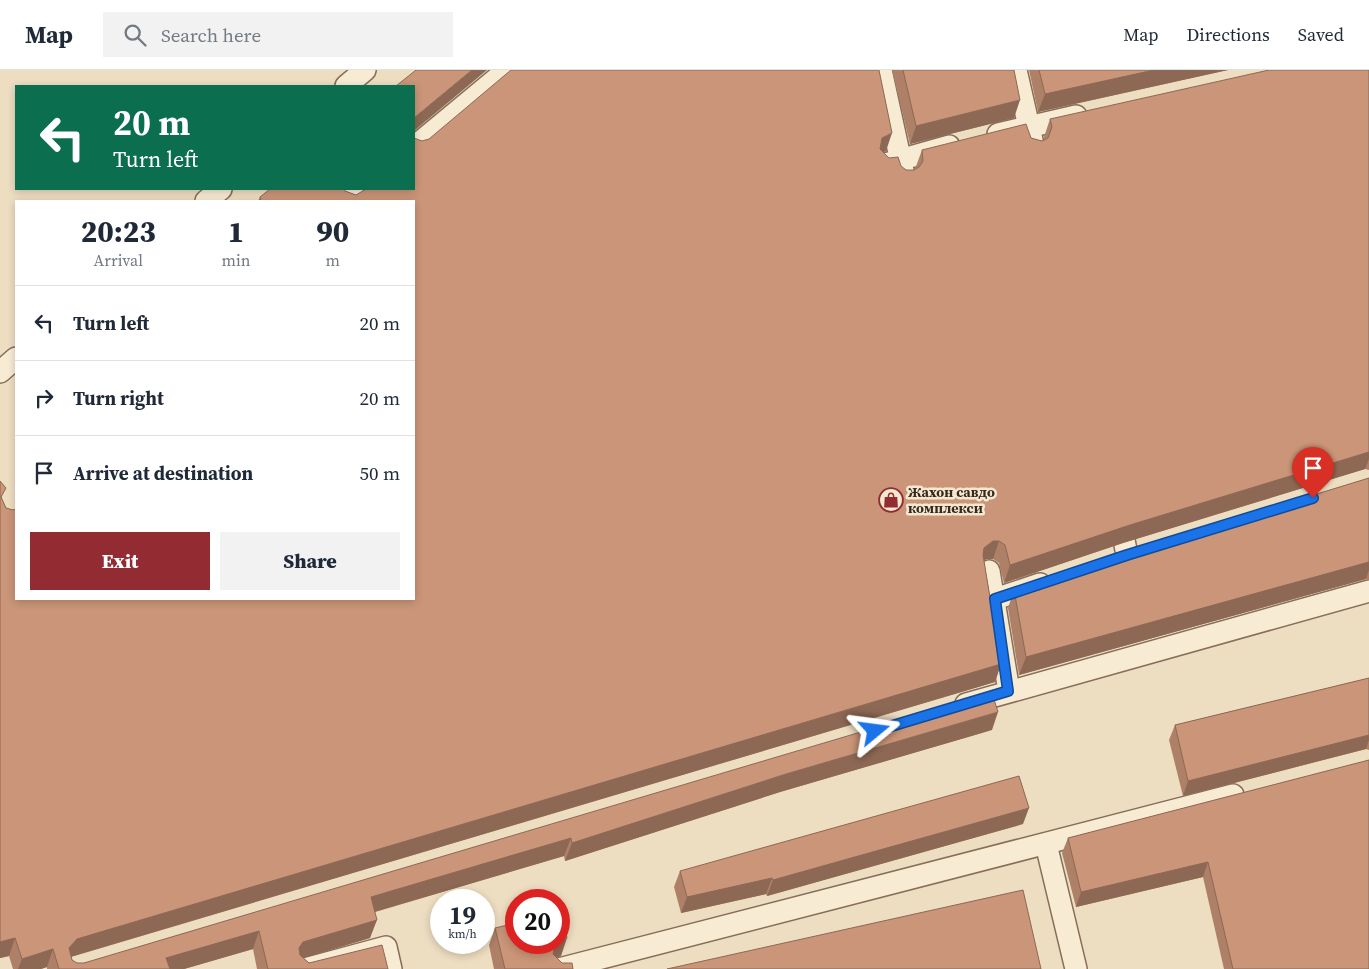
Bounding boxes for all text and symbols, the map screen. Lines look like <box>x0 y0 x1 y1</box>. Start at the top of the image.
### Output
search box <box>103 12 453 57</box>
text: Map <box>25 18 73 51</box>
icon: search <box>121 21 149 49</box>
text: Search here <box>161 22 261 48</box>
text: Map <box>1123 22 1159 47</box>
text: Directions <box>1187 22 1270 47</box>
text: Saved <box>1298 22 1344 47</box>
text: 20 m <box>113 99 190 147</box>
icon: left <box>30 105 95 170</box>
text: Turn left <box>113 144 198 174</box>
text: 20:23 <box>81 211 156 252</box>
text: 1 <box>228 211 244 252</box>
text: 90 <box>316 211 349 252</box>
text: Arrival <box>94 249 143 271</box>
text: min <box>222 249 250 271</box>
text: m <box>325 249 340 271</box>
icon: left <box>30 309 58 337</box>
text: Turn left <box>73 310 149 336</box>
text: 20 m <box>359 310 400 336</box>
icon: right <box>30 384 58 412</box>
text: Turn right <box>73 385 164 411</box>
text: 20 m <box>359 385 400 411</box>
pin <box>1292 447 1334 498</box>
icon: arrive <box>1299 454 1327 482</box>
icon: arrive <box>30 459 58 487</box>
text: Arrive at destination <box>73 460 253 486</box>
text: 50 m <box>359 460 400 486</box>
place label: Жахон савдо комплекси <box>908 482 995 518</box>
shop icon: Жахон савдо комплекси <box>878 487 904 513</box>
button: Exit <box>30 532 210 590</box>
button: Share <box>220 532 400 590</box>
position arrow <box>848 704 900 756</box>
speed limit sign: 20 <box>505 889 570 954</box>
text: 19 <box>449 898 476 932</box>
text: km/h <box>448 926 477 942</box>

